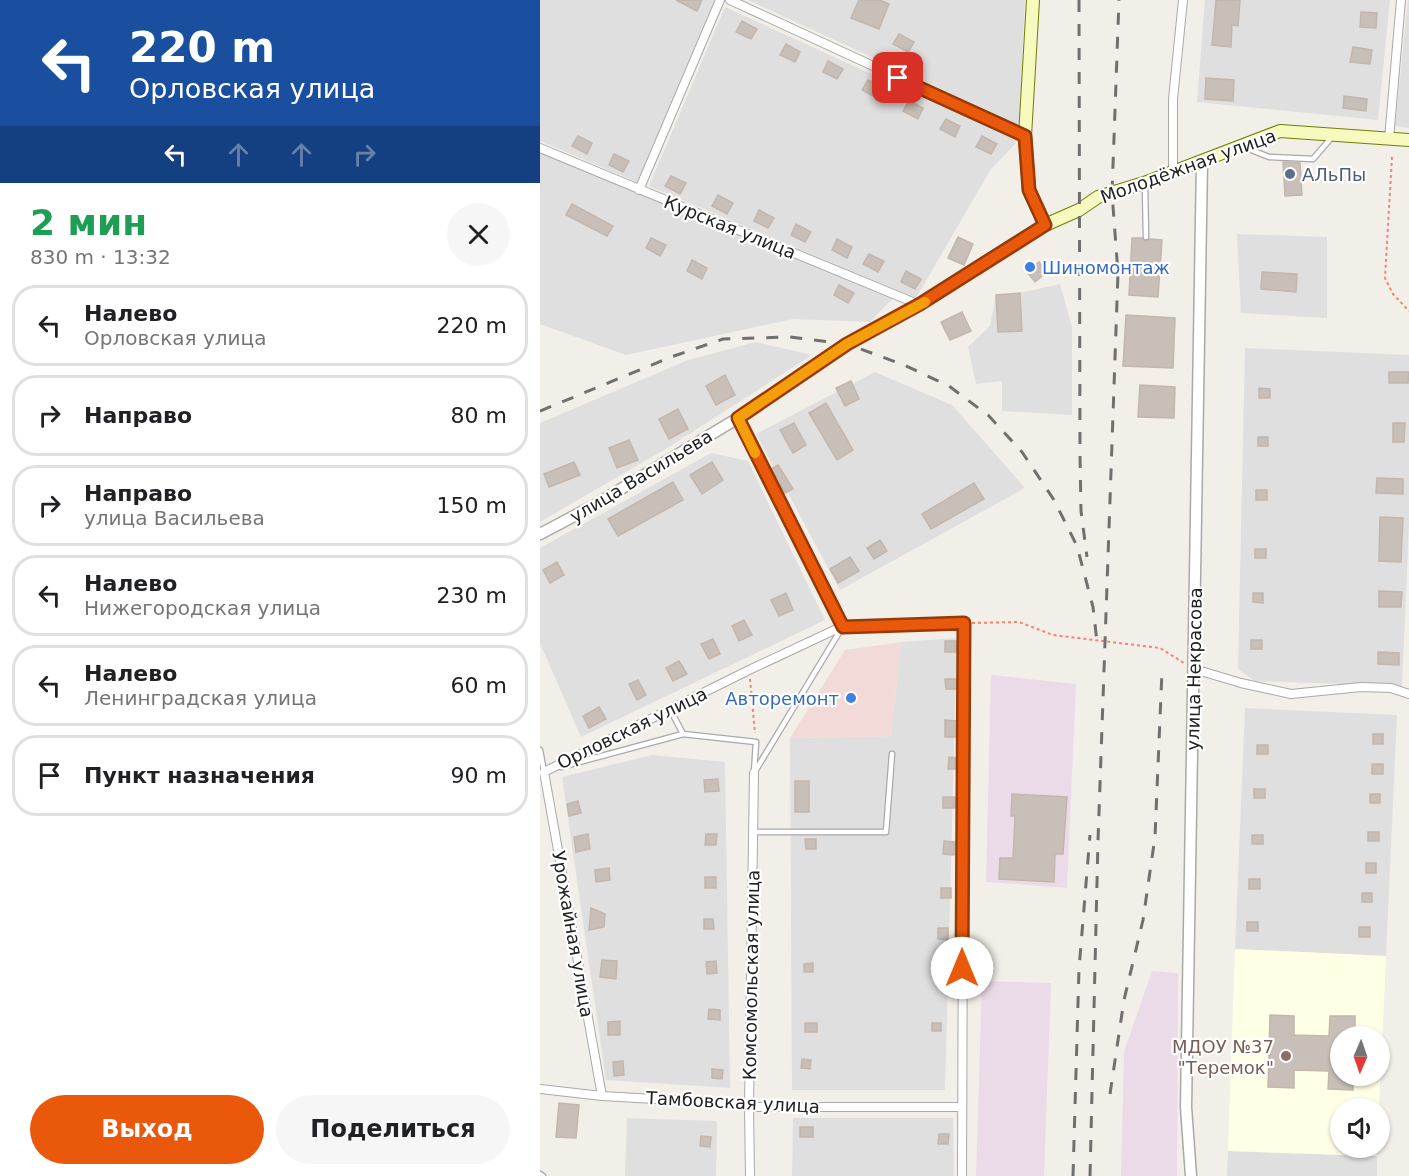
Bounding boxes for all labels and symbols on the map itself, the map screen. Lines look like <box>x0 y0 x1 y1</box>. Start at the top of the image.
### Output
pin <box>872 52 923 103</box>
street label: Молодёжная улица <box>1097 124 1279 208</box>
place label: АЛьПы <box>1302 164 1366 185</box>
marker: АЛьПы <box>1283 167 1297 181</box>
street label: Курская улица <box>661 191 799 263</box>
place label: Шиномонтаж <box>1042 257 1170 278</box>
marker: Шиномонтаж <box>1023 260 1037 274</box>
street label: улица Васильева <box>566 425 716 527</box>
street label: улица Некрасова <box>1182 587 1206 751</box>
street label: Орловская улица <box>554 683 710 773</box>
place label: Авторемонт <box>725 688 839 709</box>
marker: Авторемонт <box>844 691 858 705</box>
street label: Урожайная улица <box>548 849 598 1019</box>
street label: Комсомольская улица <box>739 870 763 1080</box>
position arrow <box>930 936 994 1000</box>
north arrow <box>1330 1026 1390 1086</box>
place label: МДОУ №37 "Теремок" <box>1172 1036 1274 1078</box>
marker: МДОУ №37 "Теремок" <box>1279 1049 1293 1063</box>
street label: Тамбовская улица <box>645 1087 820 1117</box>

